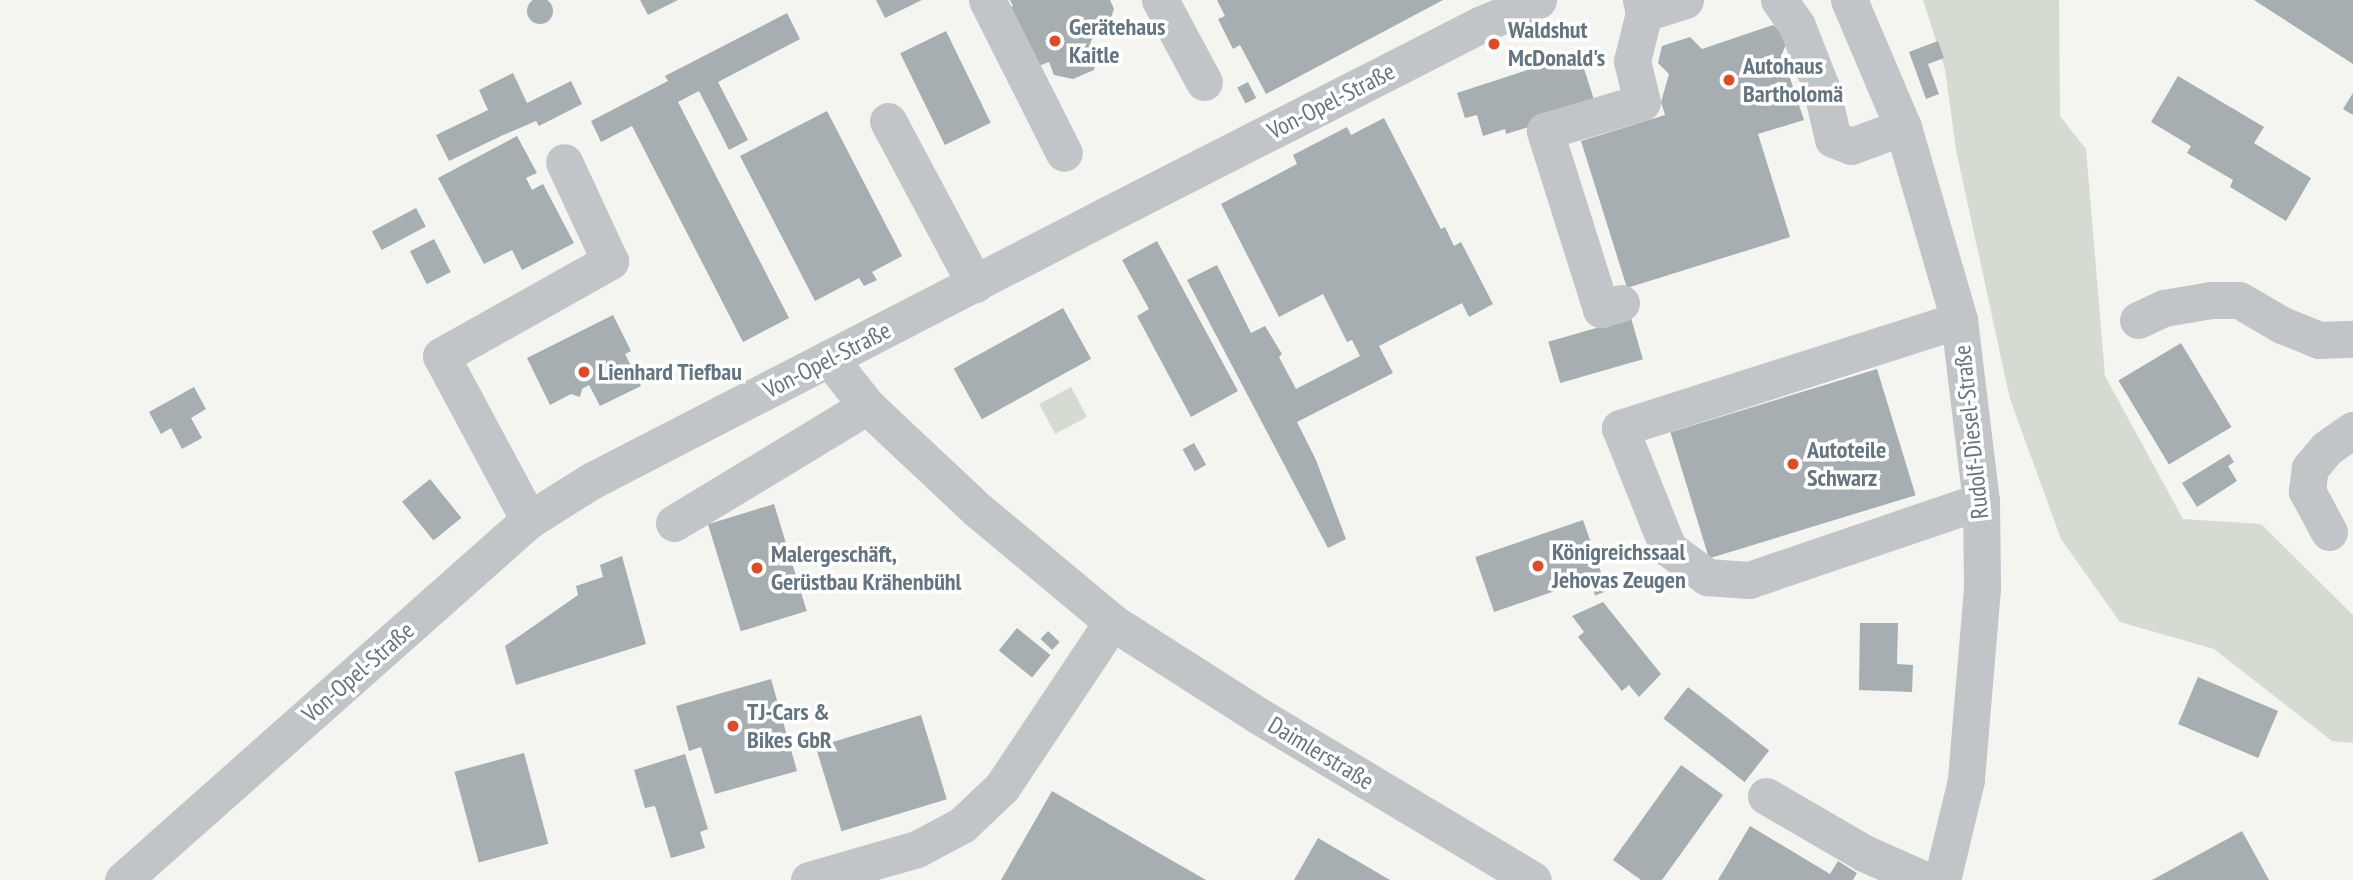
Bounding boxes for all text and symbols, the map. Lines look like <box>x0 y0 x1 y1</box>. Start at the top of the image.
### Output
place label: Gerätehaus Kaitle <box>1069 13 1165 69</box>
place label: Waldshut McDonald's <box>1508 16 1605 72</box>
marker: Gerätehaus Kaitle <box>1047 33 1063 49</box>
marker: Waldshut McDonald's <box>1486 36 1502 52</box>
place label: Autohaus Bartholomä <box>1743 52 1843 108</box>
street label: Von-Opel-Straße <box>1263 57 1399 145</box>
marker: Autohaus Bartholomä <box>1721 72 1737 88</box>
street label: Von-Opel-Straße <box>759 316 895 404</box>
street label: Rudolf-Diesel-Straße <box>1948 344 1994 520</box>
place label: Lienhard Tiefbau <box>598 358 743 386</box>
marker: Lienhard Tiefbau <box>576 364 592 380</box>
place label: Autoteile Schwarz <box>1807 436 1886 492</box>
marker: Autoteile Schwarz <box>1785 456 1801 472</box>
place label: Königreichssaal Jehovas Zeugen <box>1552 538 1686 594</box>
place label: Malergeschäft, Gerüstbau Krähenbühl <box>771 540 961 596</box>
marker: Königreichssaal Jehovas Zeugen <box>1530 558 1546 574</box>
marker: Malergeschäft, Gerüstbau Krähenbühl <box>749 560 765 576</box>
street label: Von-Opel-Straße <box>296 616 420 728</box>
place label: TJ-Cars & Bikes GbR <box>747 698 832 754</box>
street label: Daimlerstraße <box>1263 710 1379 796</box>
marker: TJ-Cars & Bikes GbR <box>725 718 741 734</box>

